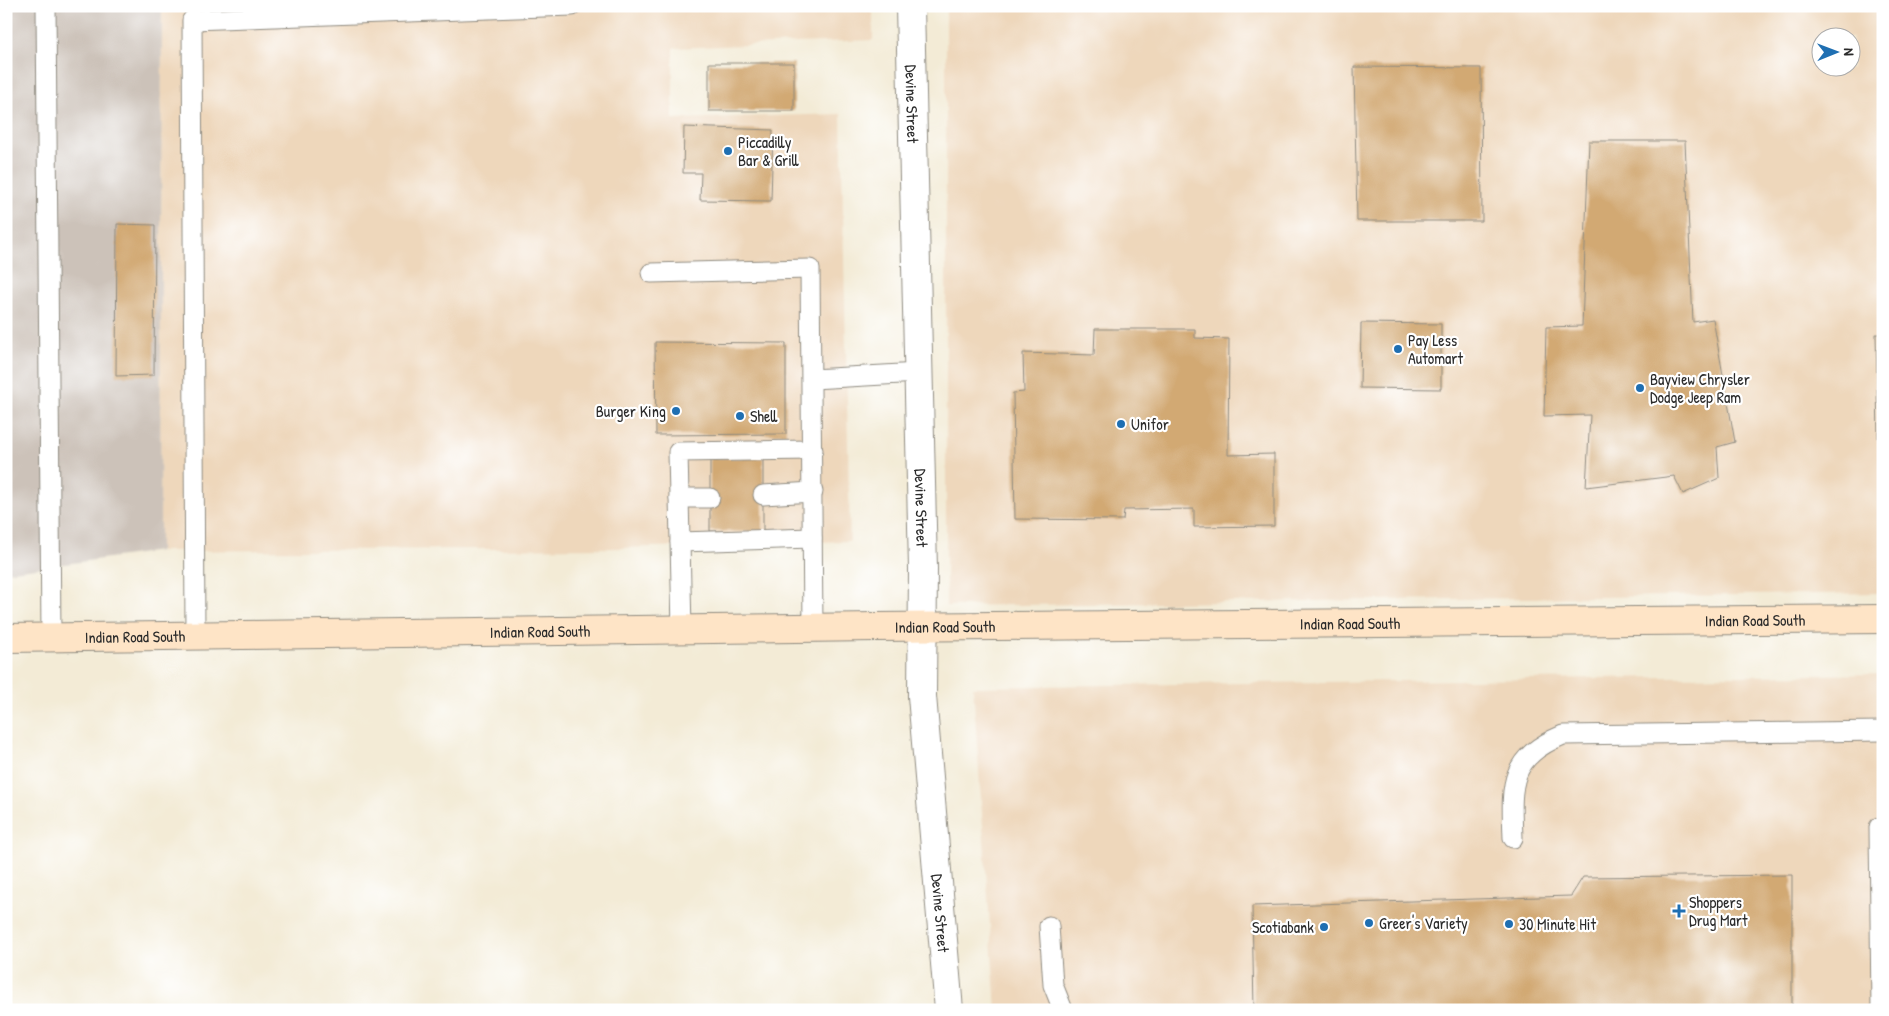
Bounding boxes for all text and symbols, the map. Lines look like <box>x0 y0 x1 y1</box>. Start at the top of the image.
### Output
north arrow <box>1812 28 1862 78</box>
text: N <box>1840 48 1859 56</box>
street label: Devine Street <box>900 64 924 144</box>
place label: Piccadilly Bar & Grill <box>738 131 799 171</box>
marker: Piccadilly Bar & Grill <box>722 145 734 157</box>
place label: Pay Less Automart <box>1408 329 1463 369</box>
marker: Pay Less Automart <box>1392 343 1404 355</box>
place label: Bayview Chrysler Dodge Jeep Ram <box>1650 368 1750 408</box>
marker: Bayview Chrysler Dodge Jeep Ram <box>1634 382 1646 394</box>
place label: Burger King <box>596 400 666 422</box>
marker: Burger King <box>670 405 682 417</box>
place label: Shell <box>750 405 777 427</box>
marker: Shell <box>734 410 746 422</box>
place label: Unifor <box>1131 413 1169 435</box>
marker: Unifor <box>1115 418 1127 430</box>
street label: Devine Street <box>910 468 934 548</box>
street label: Indian Road South <box>1705 609 1805 631</box>
street label: Indian Road South <box>1300 612 1400 635</box>
street label: Indian Road South <box>895 615 996 638</box>
street label: Indian Road South <box>490 620 591 643</box>
street label: Indian Road South <box>85 625 186 648</box>
street label: Devine Street <box>926 873 955 954</box>
place label: Shoppers Drug Mart <box>1689 891 1748 931</box>
marker: Shoppers Drug Mart <box>1673 905 1685 917</box>
place label: Greer's Variety <box>1379 912 1468 934</box>
place label: 30 Minute Hit <box>1519 913 1596 935</box>
place label: Scotiabank <box>1252 916 1314 938</box>
marker: Greer's Variety <box>1363 917 1375 929</box>
marker: 30 Minute Hit <box>1503 918 1515 930</box>
marker: Scotiabank <box>1318 921 1330 933</box>

